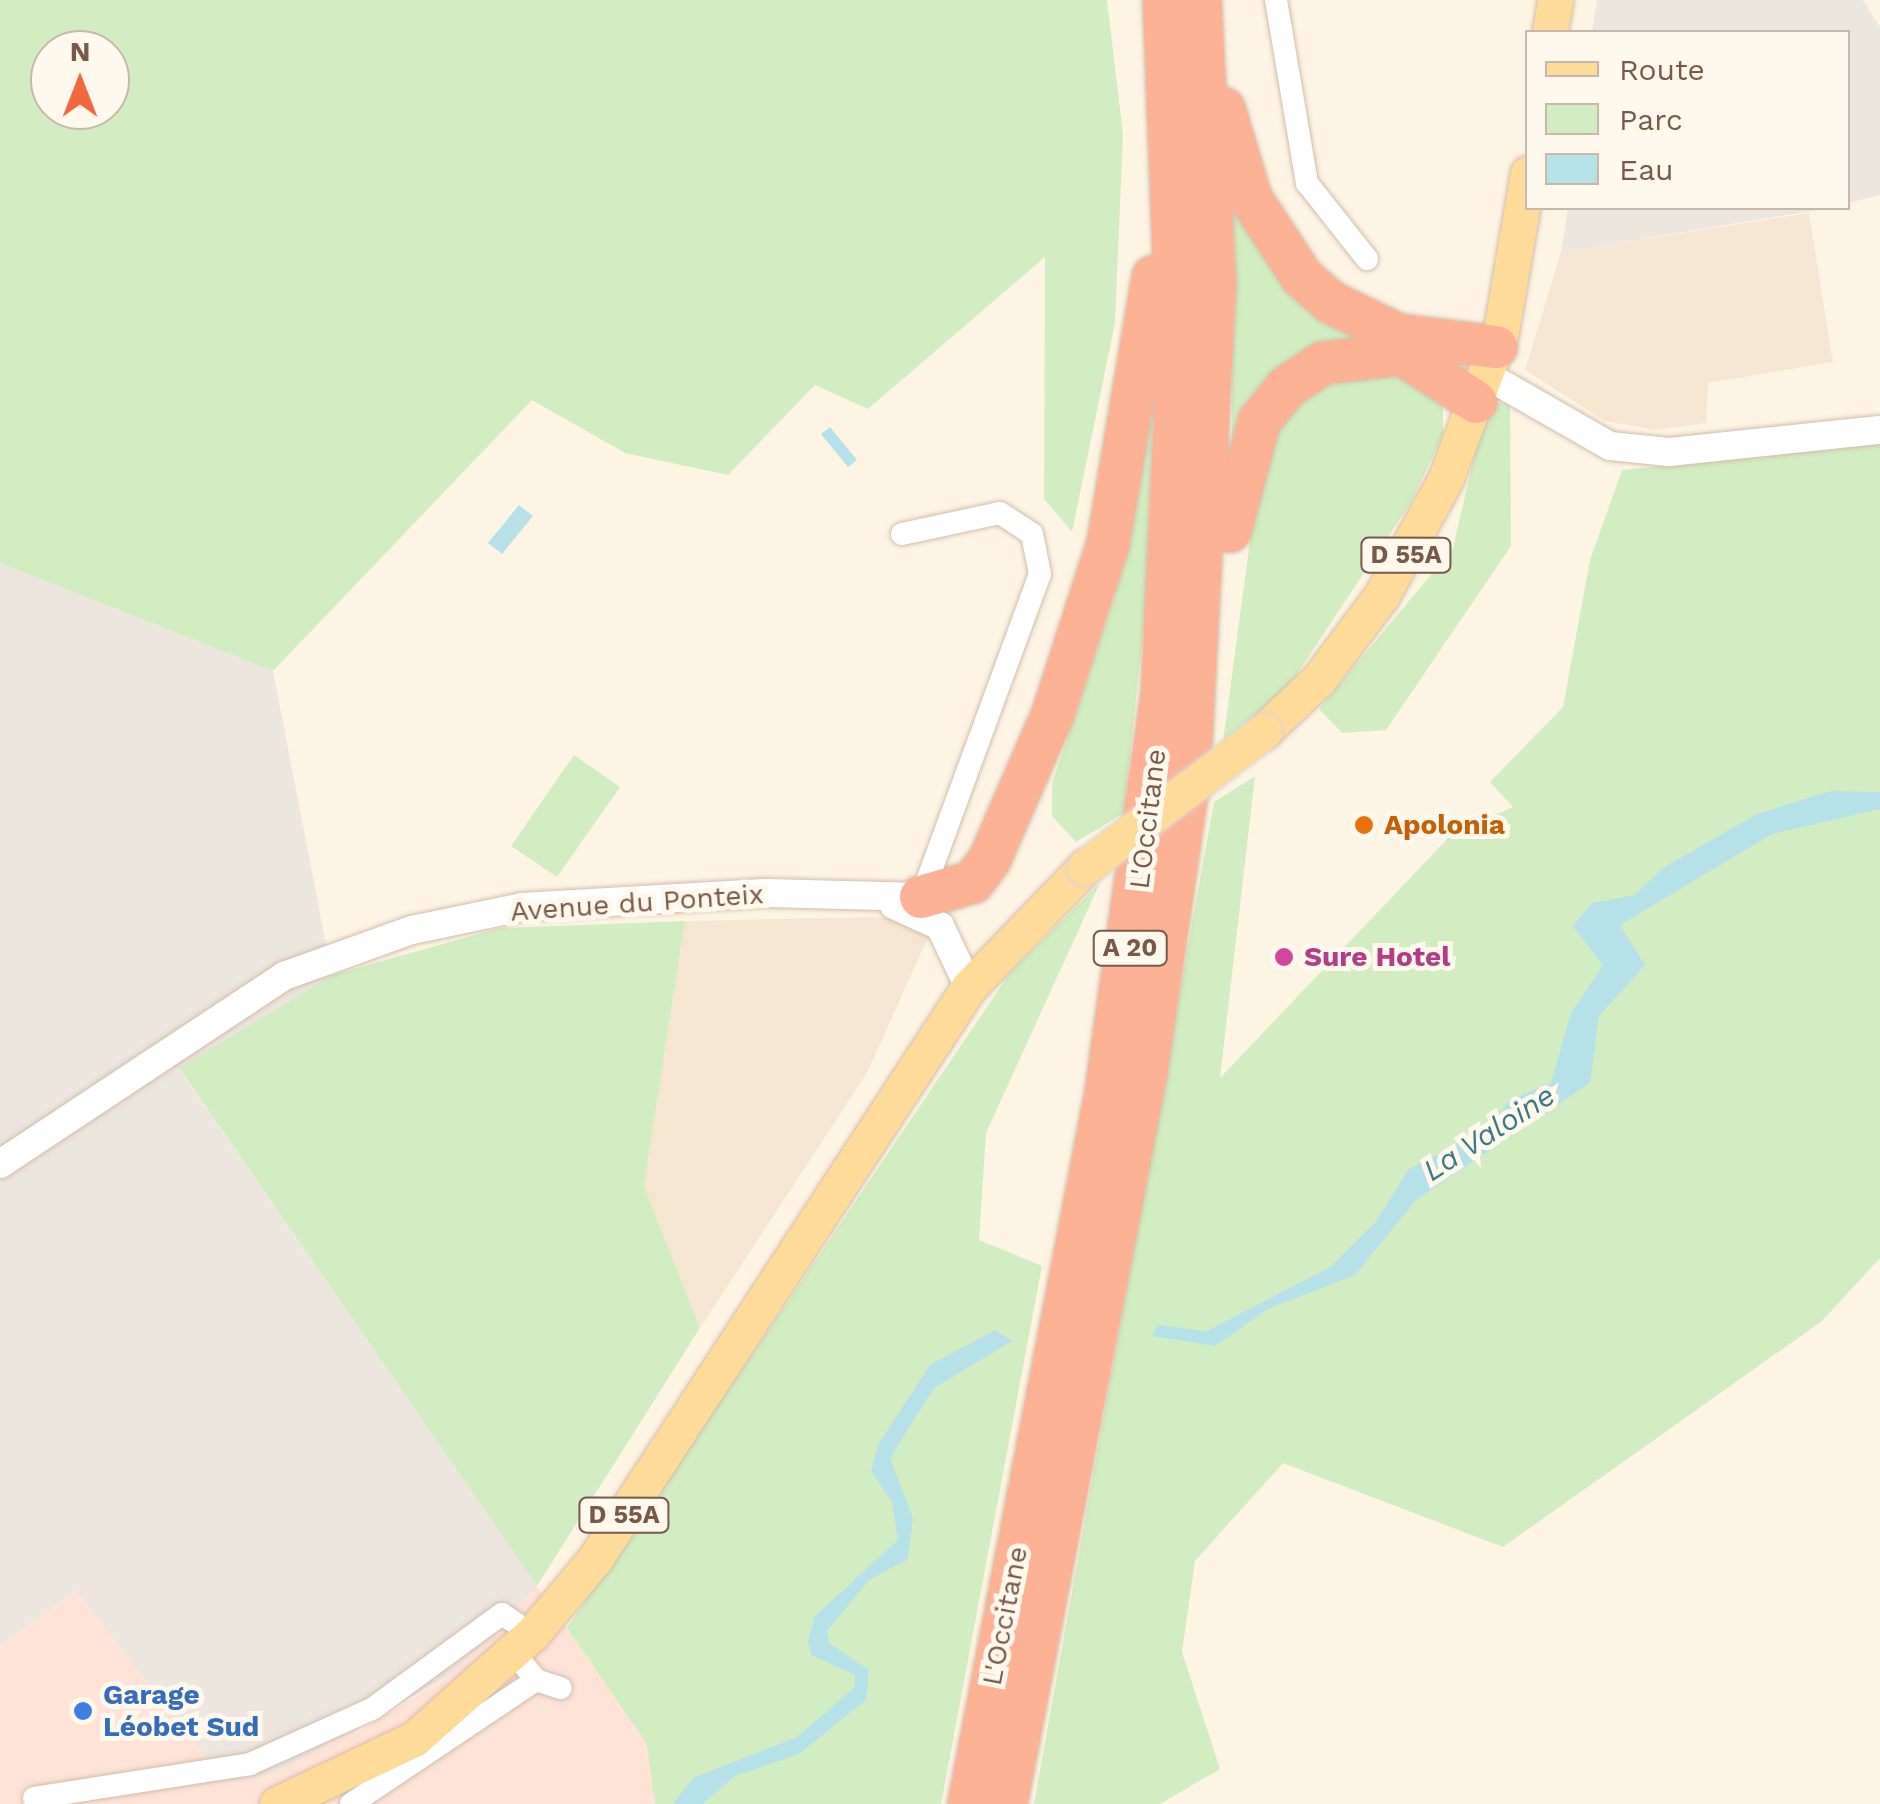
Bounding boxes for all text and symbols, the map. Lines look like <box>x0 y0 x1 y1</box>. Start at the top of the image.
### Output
north arrow <box>30 30 130 130</box>
legend <box>1525 30 1850 210</box>
text: N <box>70 35 90 68</box>
text: Route <box>1619 52 1705 87</box>
text: Parc <box>1619 102 1683 137</box>
text: Eau <box>1619 152 1674 187</box>
road number: D 55A <box>1358 535 1454 575</box>
street label: L'Occitane <box>1123 747 1173 891</box>
place label: Apolonia <box>1384 808 1505 842</box>
marker: Apolonia <box>1353 814 1375 836</box>
street label: Avenue du Ponteix <box>509 877 765 929</box>
road number: A 20 <box>1090 928 1170 968</box>
place label: Sure Hotel <box>1304 940 1450 974</box>
marker: Sure Hotel <box>1273 946 1295 968</box>
water label: La Valoine <box>1416 1077 1562 1189</box>
road number: D 55A <box>576 1495 672 1535</box>
street label: L'Occitane <box>975 1544 1035 1688</box>
place label: Garage Léobet Sud <box>103 1678 259 1744</box>
marker: Garage Léobet Sud <box>72 1700 94 1722</box>

